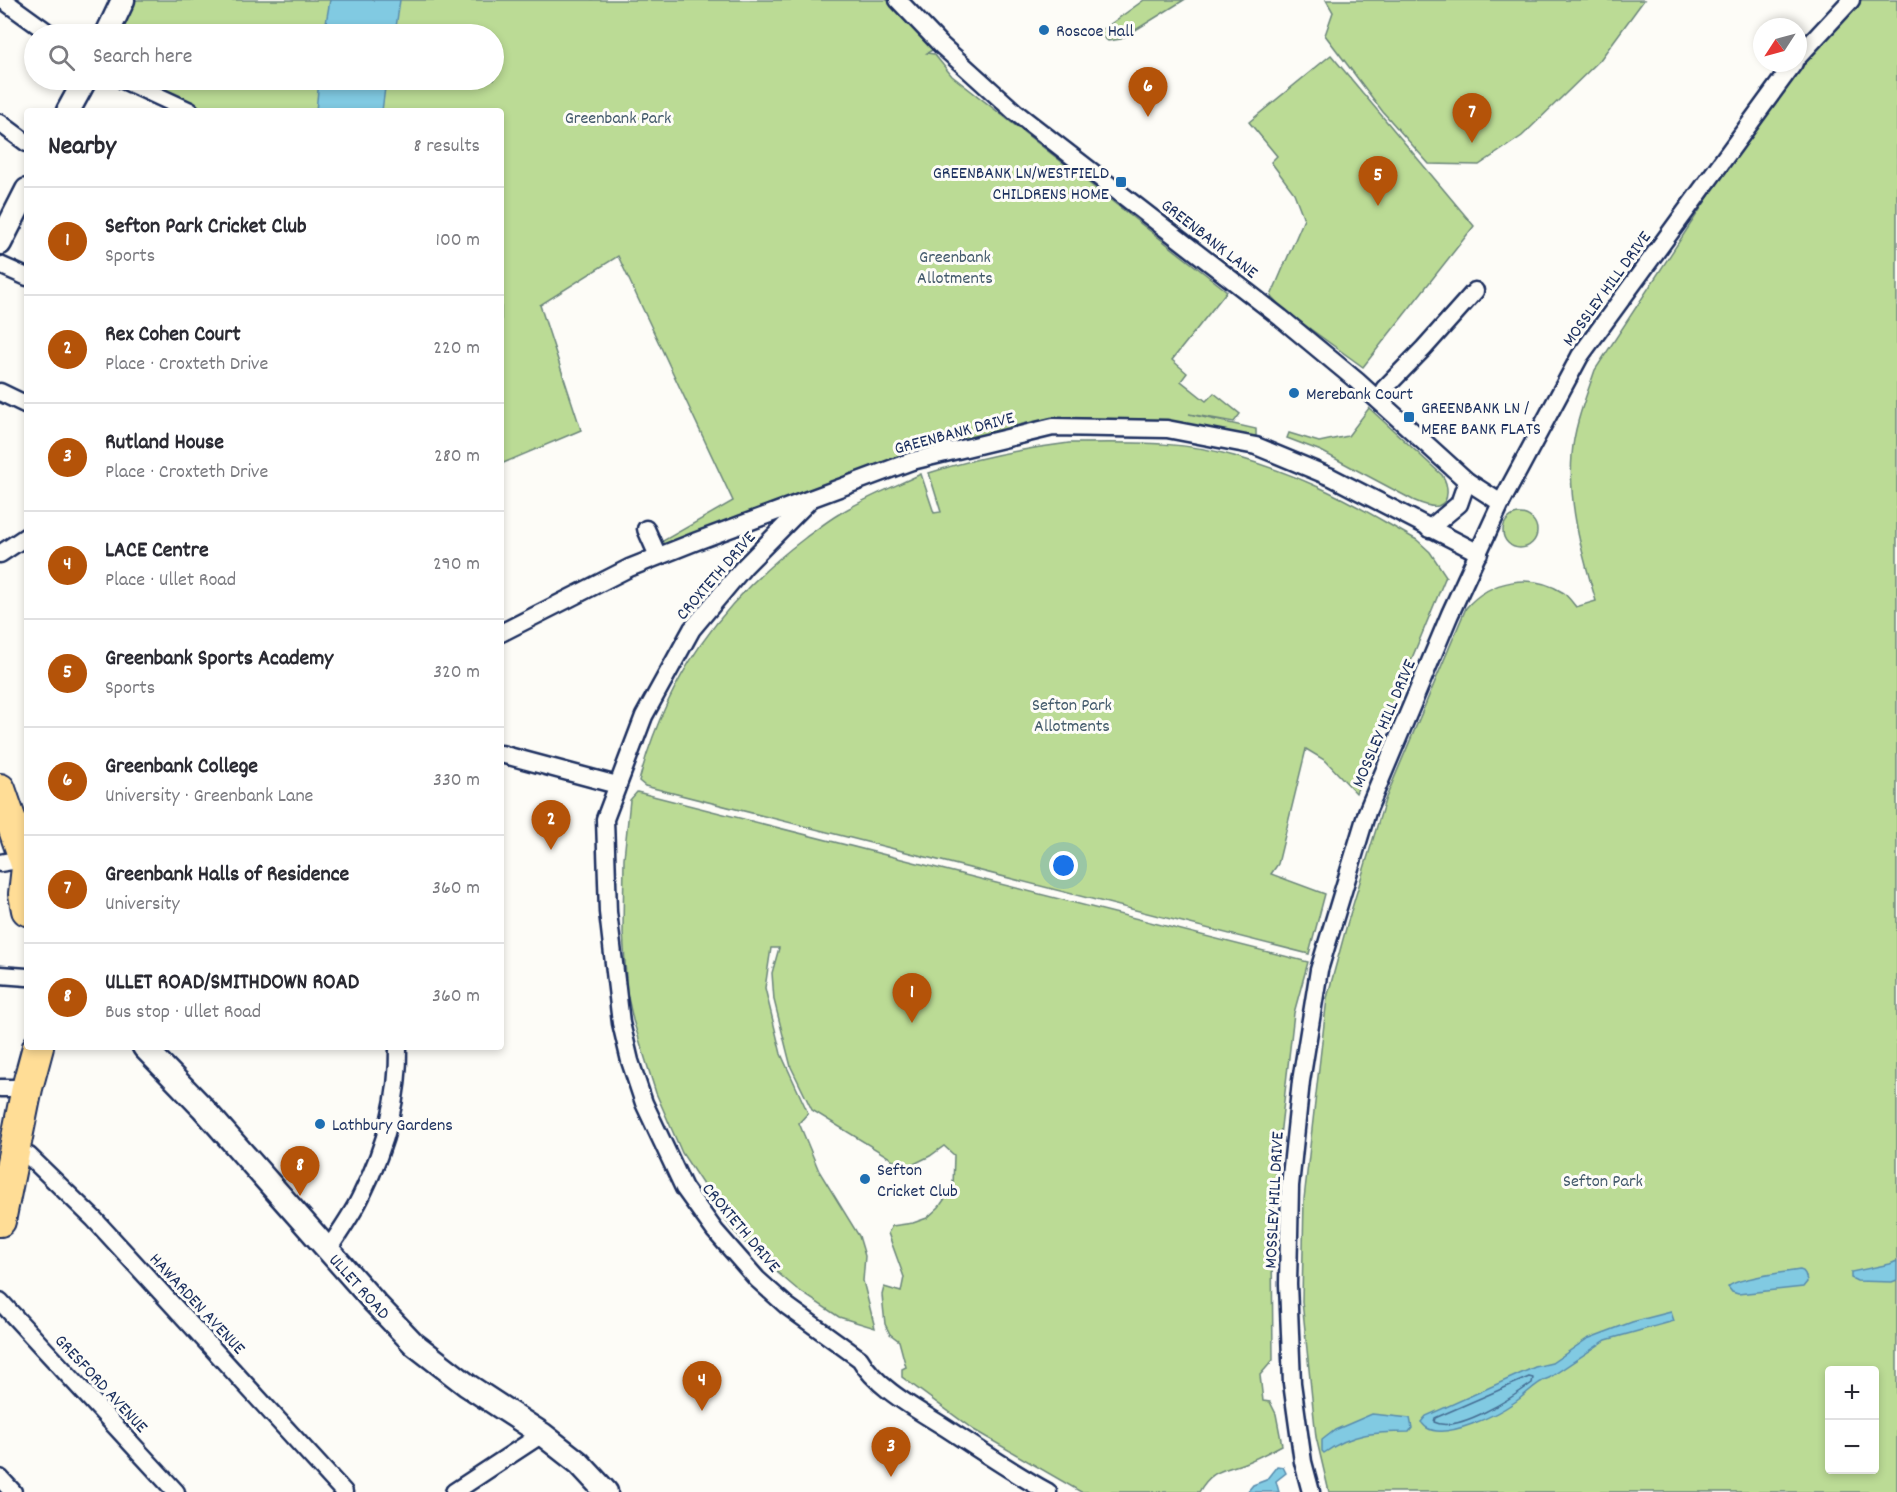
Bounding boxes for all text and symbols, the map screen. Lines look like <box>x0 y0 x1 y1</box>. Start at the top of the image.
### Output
north arrow <box>1753 18 1807 72</box>
place label: Roscoe Hall <box>1056 20 1135 45</box>
marker: Roscoe Hall <box>1037 23 1051 37</box>
search box <box>24 24 504 90</box>
icon: search <box>45 41 78 74</box>
text: Search here <box>93 42 192 73</box>
pin: 6 <box>1128 68 1168 117</box>
pin: 7 <box>1452 94 1492 143</box>
park label: Greenbank Park <box>565 107 671 132</box>
text: Nearby <box>48 129 116 166</box>
text: 8 results <box>414 133 480 161</box>
pin: 5 <box>1358 156 1398 206</box>
place label: GREENBANK LN/WESTFIELD CHILDRENS HOME <box>933 162 1109 208</box>
marker: GREENBANK LN/WESTFIELD CHILDRENS HOME <box>1114 175 1128 189</box>
street label: GREENBANK LANE <box>1155 194 1262 286</box>
text: Sefton Park Cricket Club <box>105 212 307 243</box>
text: 1 <box>65 227 70 255</box>
text: 100 m <box>436 227 480 255</box>
street label: MOSSLEY HILL DRIVE <box>1558 227 1658 352</box>
text: Sports <box>105 243 155 271</box>
park label: Greenbank Allotments <box>917 246 993 292</box>
text: Rex Cohen Court <box>105 320 241 351</box>
text: 2 <box>63 335 72 363</box>
text: 220 m <box>433 335 480 363</box>
text: Place · Croxteth Drive <box>105 351 268 379</box>
place label: Merebank Court <box>1306 383 1413 408</box>
marker: Merebank Court <box>1287 386 1301 400</box>
place label: GREENBANK LN / MERE BANK FLATS <box>1421 397 1541 443</box>
street label: GREENBANK DRIVE <box>892 406 1017 462</box>
marker: GREENBANK LN / MERE BANK FLATS <box>1402 410 1416 424</box>
text: Rutland House <box>105 428 224 459</box>
text: 3 <box>63 443 72 471</box>
text: 280 m <box>434 443 480 471</box>
text: Place · Croxteth Drive <box>105 459 268 487</box>
street label: CROXTETH DRIVE <box>671 527 763 627</box>
text: LACE Centre <box>105 536 209 567</box>
text: 4 <box>63 551 72 579</box>
text: 290 m <box>433 551 480 579</box>
text: Place · Ullet Road <box>105 567 236 595</box>
text: Greenbank Sports Academy <box>105 644 333 675</box>
street label: MOSSLEY HILL DRIVE <box>1347 656 1424 792</box>
text: 5 <box>63 659 72 687</box>
text: 320 m <box>433 659 480 687</box>
text: Sports <box>105 675 155 703</box>
park label: Sefton Park Allotments <box>1032 694 1112 740</box>
text: Greenbank College <box>105 752 258 783</box>
text: 6 <box>63 767 72 795</box>
text: 330 m <box>433 767 480 795</box>
text: University · Greenbank Lane <box>105 783 313 811</box>
pin: 2 <box>532 800 570 850</box>
your location <box>1049 851 1078 880</box>
text: Greenbank Halls of Residence <box>105 860 349 891</box>
text: 7 <box>64 875 71 903</box>
text: 360 m <box>432 875 480 903</box>
text: University <box>105 891 180 919</box>
text: ULLET ROAD/SMITHDOWN ROAD <box>105 968 359 999</box>
pin: 1 <box>892 974 932 1023</box>
text: 8 <box>63 983 72 1011</box>
text: 360 m <box>432 983 480 1011</box>
text: Bus stop · Ullet Road <box>105 999 261 1027</box>
place label: Lathbury Gardens <box>332 1114 453 1139</box>
marker: Lathbury Gardens <box>313 1117 327 1131</box>
street label: MOSSLEY HILL DRIVE <box>1259 1131 1292 1269</box>
pin: 8 <box>280 1146 320 1196</box>
place label: Sefton Cricket Club <box>877 1159 958 1205</box>
park label: Sefton Park <box>1563 1170 1643 1195</box>
marker: Sefton Cricket Club <box>858 1172 872 1186</box>
street label: CROXTETH DRIVE <box>695 1178 785 1279</box>
street label: HAWARDEN AVENUE <box>142 1248 250 1361</box>
street label: ULLET ROAD <box>322 1249 395 1326</box>
street label: GRESFORD AVENUE <box>48 1330 153 1440</box>
pin: 4 <box>682 1362 722 1411</box>
map controls <box>1825 1366 1879 1474</box>
button: + <box>1825 1366 1879 1420</box>
button: − <box>1825 1420 1879 1474</box>
pin: 3 <box>872 1428 910 1477</box>

